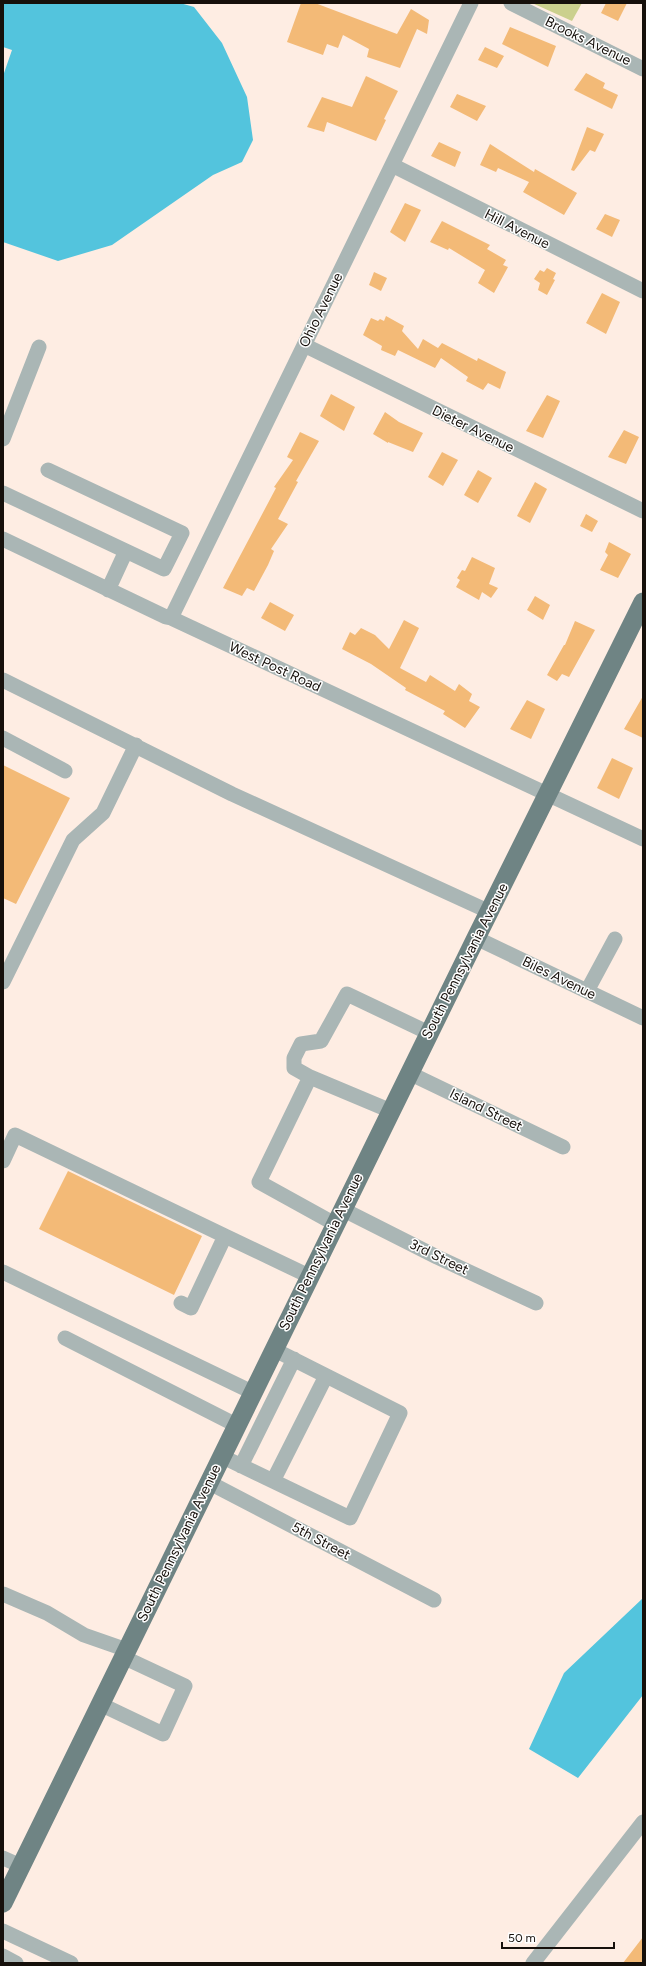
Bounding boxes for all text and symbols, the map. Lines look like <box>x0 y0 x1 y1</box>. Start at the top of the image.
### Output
street label: Brooks Avenue <box>542 13 634 69</box>
street label: Hill Avenue <box>482 205 553 253</box>
street label: Ohio Avenue <box>296 270 347 350</box>
street label: Dieter Avenue <box>429 402 517 456</box>
street label: West Post Road <box>226 638 324 696</box>
street label: South Pennsylvania Avenue <box>418 880 512 1042</box>
street label: Biles Avenue <box>519 953 599 1003</box>
street label: Island Street <box>447 1085 525 1135</box>
street label: South Pennsylvania Avenue <box>276 1170 367 1333</box>
street label: 3rd Street <box>407 1236 471 1278</box>
street label: South Pennsylvania Avenue <box>134 1461 225 1624</box>
street label: 5th Street <box>289 1519 353 1563</box>
scale bar <box>502 1924 614 1950</box>
text: 50 m <box>508 1931 536 1945</box>

